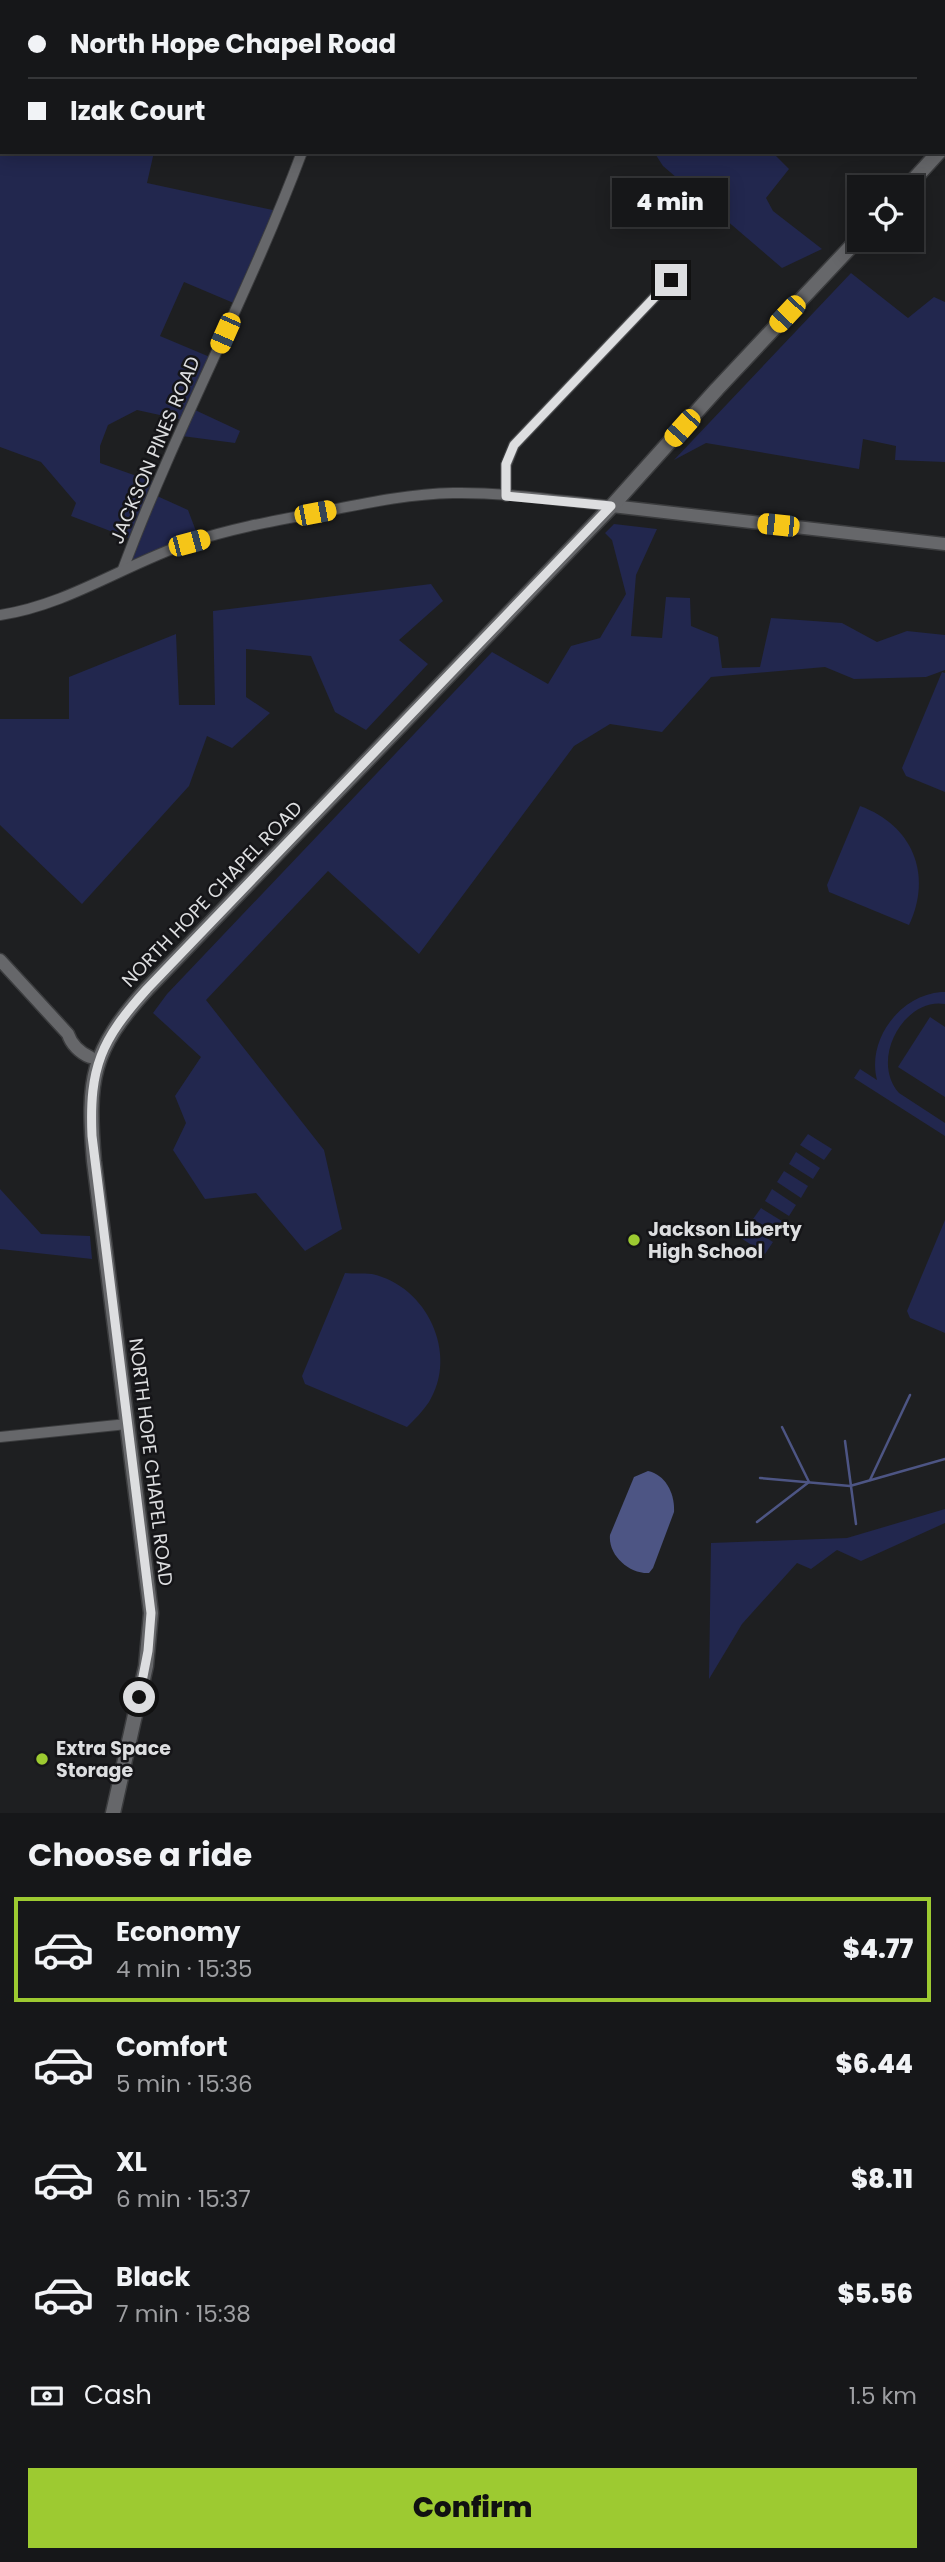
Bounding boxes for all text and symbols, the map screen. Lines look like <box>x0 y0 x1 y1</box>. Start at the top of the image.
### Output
text: North Hope Chapel Road <box>70 26 396 62</box>
text: Izak Court <box>70 93 205 129</box>
map controls <box>847 175 924 252</box>
button: locate <box>847 175 924 252</box>
callout: 4 min <box>613 178 729 228</box>
text: 4 min <box>636 186 704 218</box>
route end <box>655 264 687 296</box>
car <box>765 291 810 337</box>
car <box>207 310 244 356</box>
street label: JACKSON PINES ROAD <box>103 352 207 548</box>
car <box>661 405 704 451</box>
car <box>293 499 338 527</box>
car <box>757 512 800 538</box>
car <box>166 527 213 559</box>
street label: NORTH HOPE CHAPEL ROAD <box>116 795 308 993</box>
place label: Jackson Liberty High School <box>648 1216 803 1265</box>
marker: Jackson Liberty High School <box>626 1232 642 1248</box>
street label: NORTH HOPE CHAPEL ROAD <box>122 1336 180 1588</box>
route start <box>123 1681 155 1713</box>
place label: Extra Space Storage <box>56 1735 171 1784</box>
marker: Extra Space Storage <box>34 1751 50 1767</box>
text: Choose a ride <box>28 1832 252 1877</box>
text: Economy <box>116 1914 240 1950</box>
icon: car <box>32 1918 95 1981</box>
text: $4.77 <box>843 1931 913 1967</box>
text: 4 min · 15:35 <box>116 1953 253 1985</box>
text: Comfort <box>116 2029 228 2065</box>
icon: car <box>32 2033 95 2096</box>
text: $6.44 <box>836 2046 913 2082</box>
text: 5 min · 15:36 <box>116 2068 253 2100</box>
text: XL <box>116 2144 147 2180</box>
icon: car <box>32 2148 95 2211</box>
text: $8.11 <box>851 2161 913 2197</box>
text: 6 min · 15:37 <box>116 2183 251 2215</box>
text: Black <box>116 2259 190 2295</box>
icon: car <box>32 2263 95 2326</box>
text: $5.56 <box>837 2276 913 2312</box>
text: 7 min · 15:38 <box>116 2298 251 2330</box>
icon: cash <box>28 2377 66 2415</box>
text: Cash <box>84 2377 152 2413</box>
text: 1.5 km <box>849 2380 917 2412</box>
button: Confirm <box>28 2468 917 2548</box>

